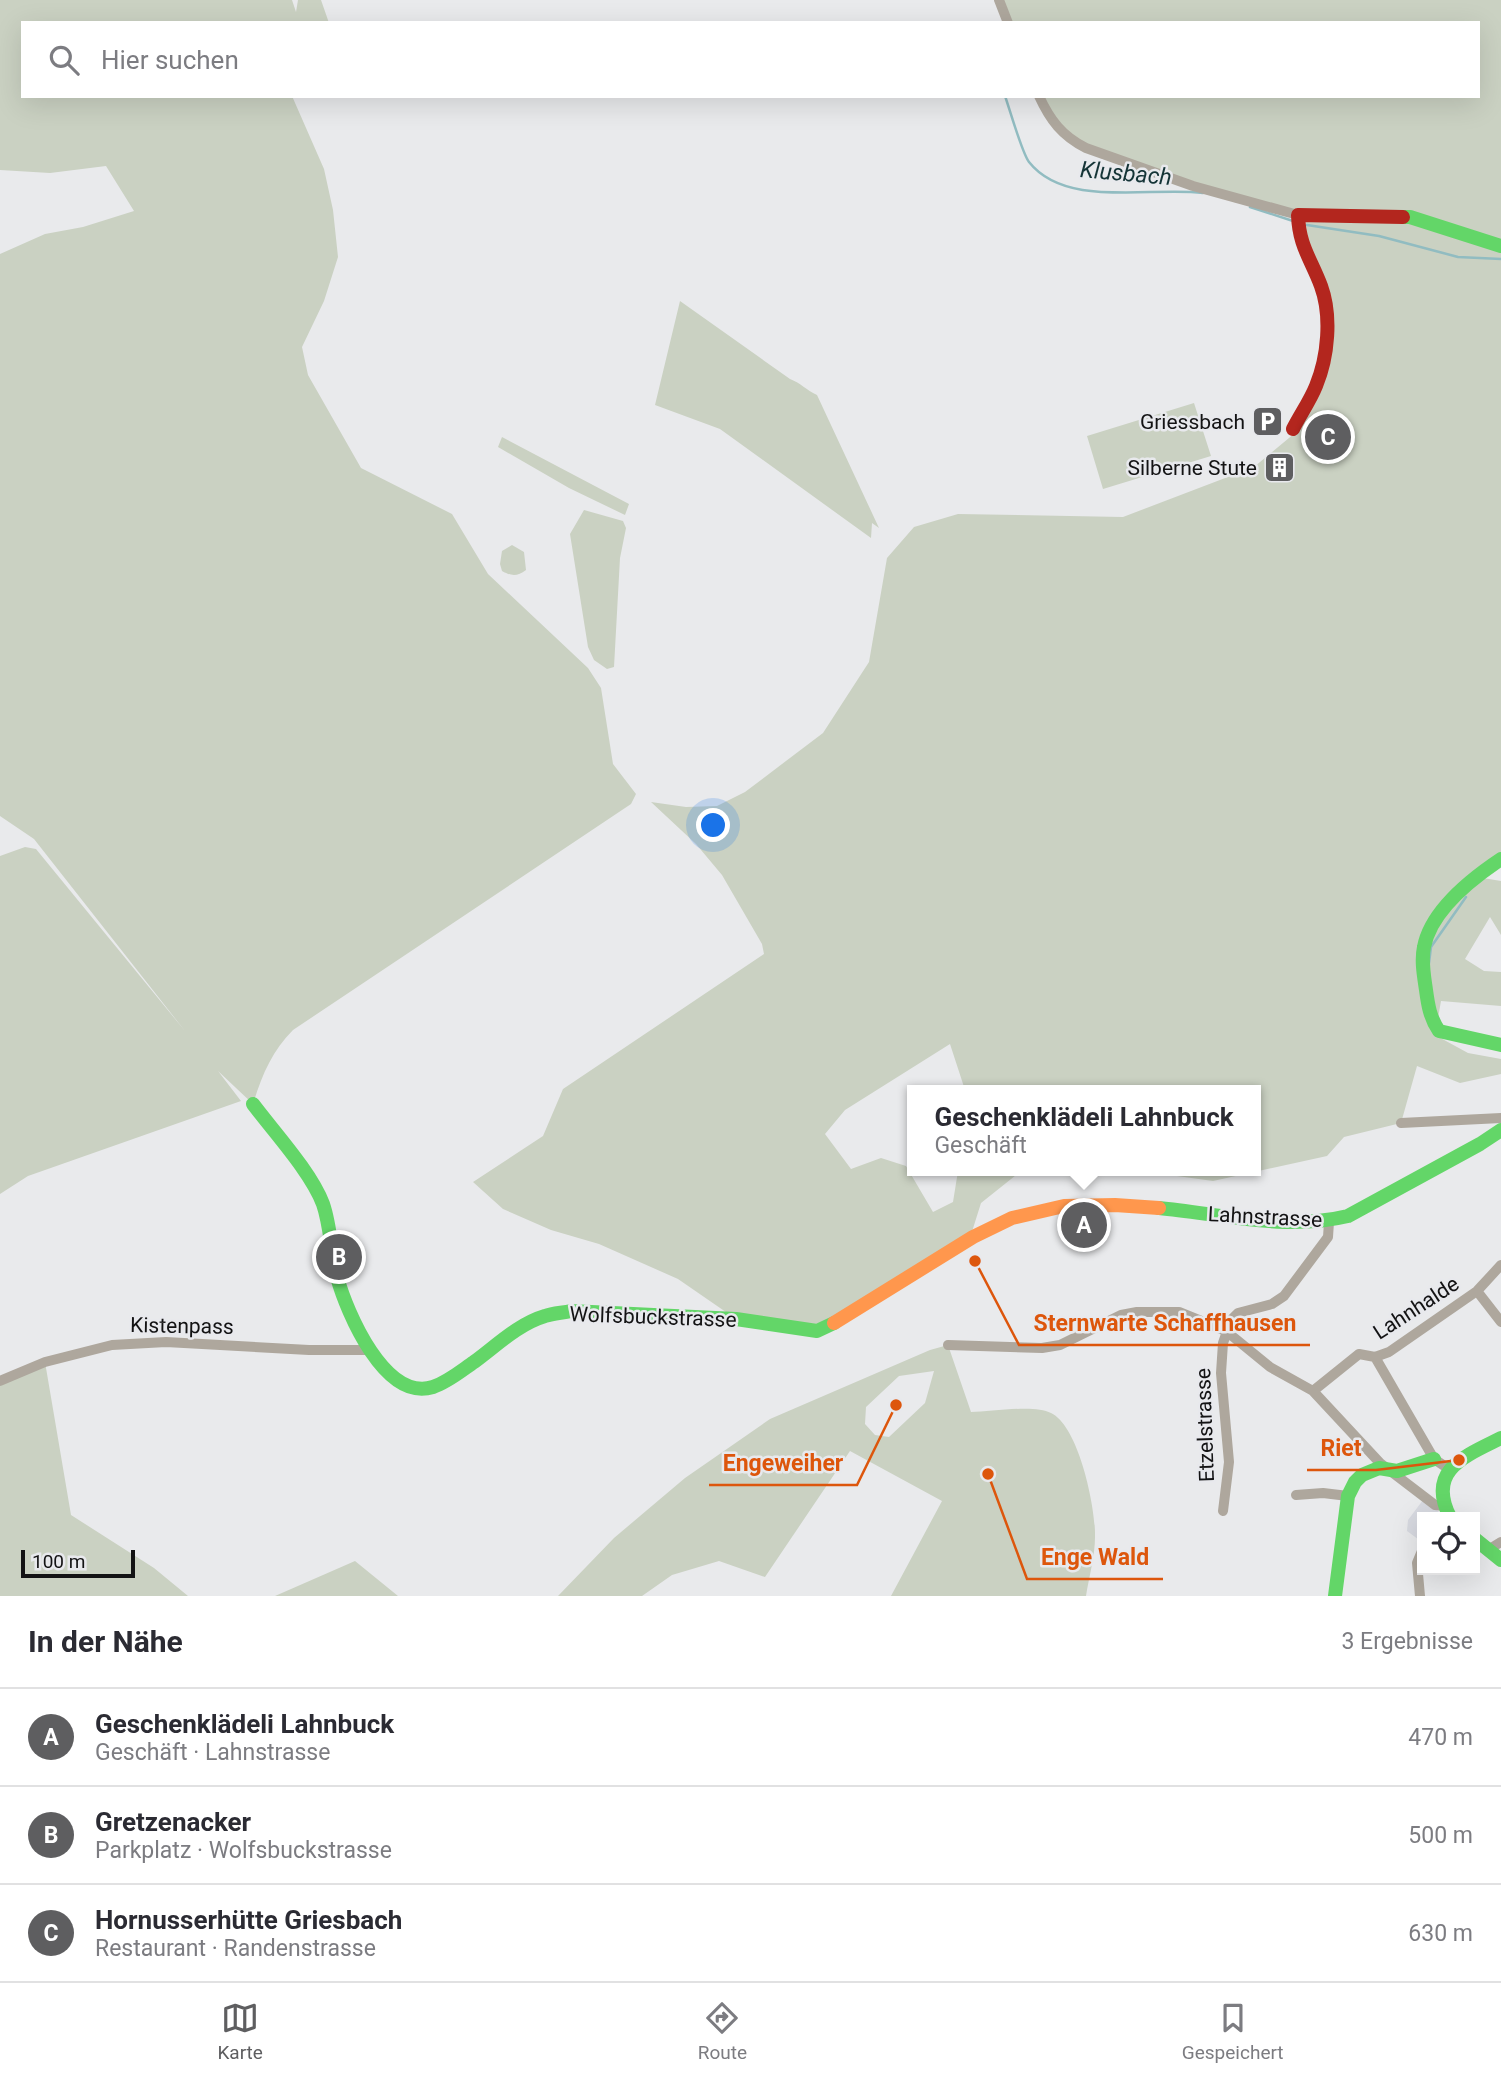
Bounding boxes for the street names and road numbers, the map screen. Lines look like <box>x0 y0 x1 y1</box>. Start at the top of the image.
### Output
street label: Lahnstrasse <box>1207 1202 1323 1232</box>
street label: Lahnhalde <box>1369 1272 1463 1344</box>
street label: Wolfsbuckstrasse <box>569 1302 737 1332</box>
street label: Kistenpass <box>130 1313 234 1339</box>
street label: Etzelstrasse <box>1191 1368 1219 1482</box>

